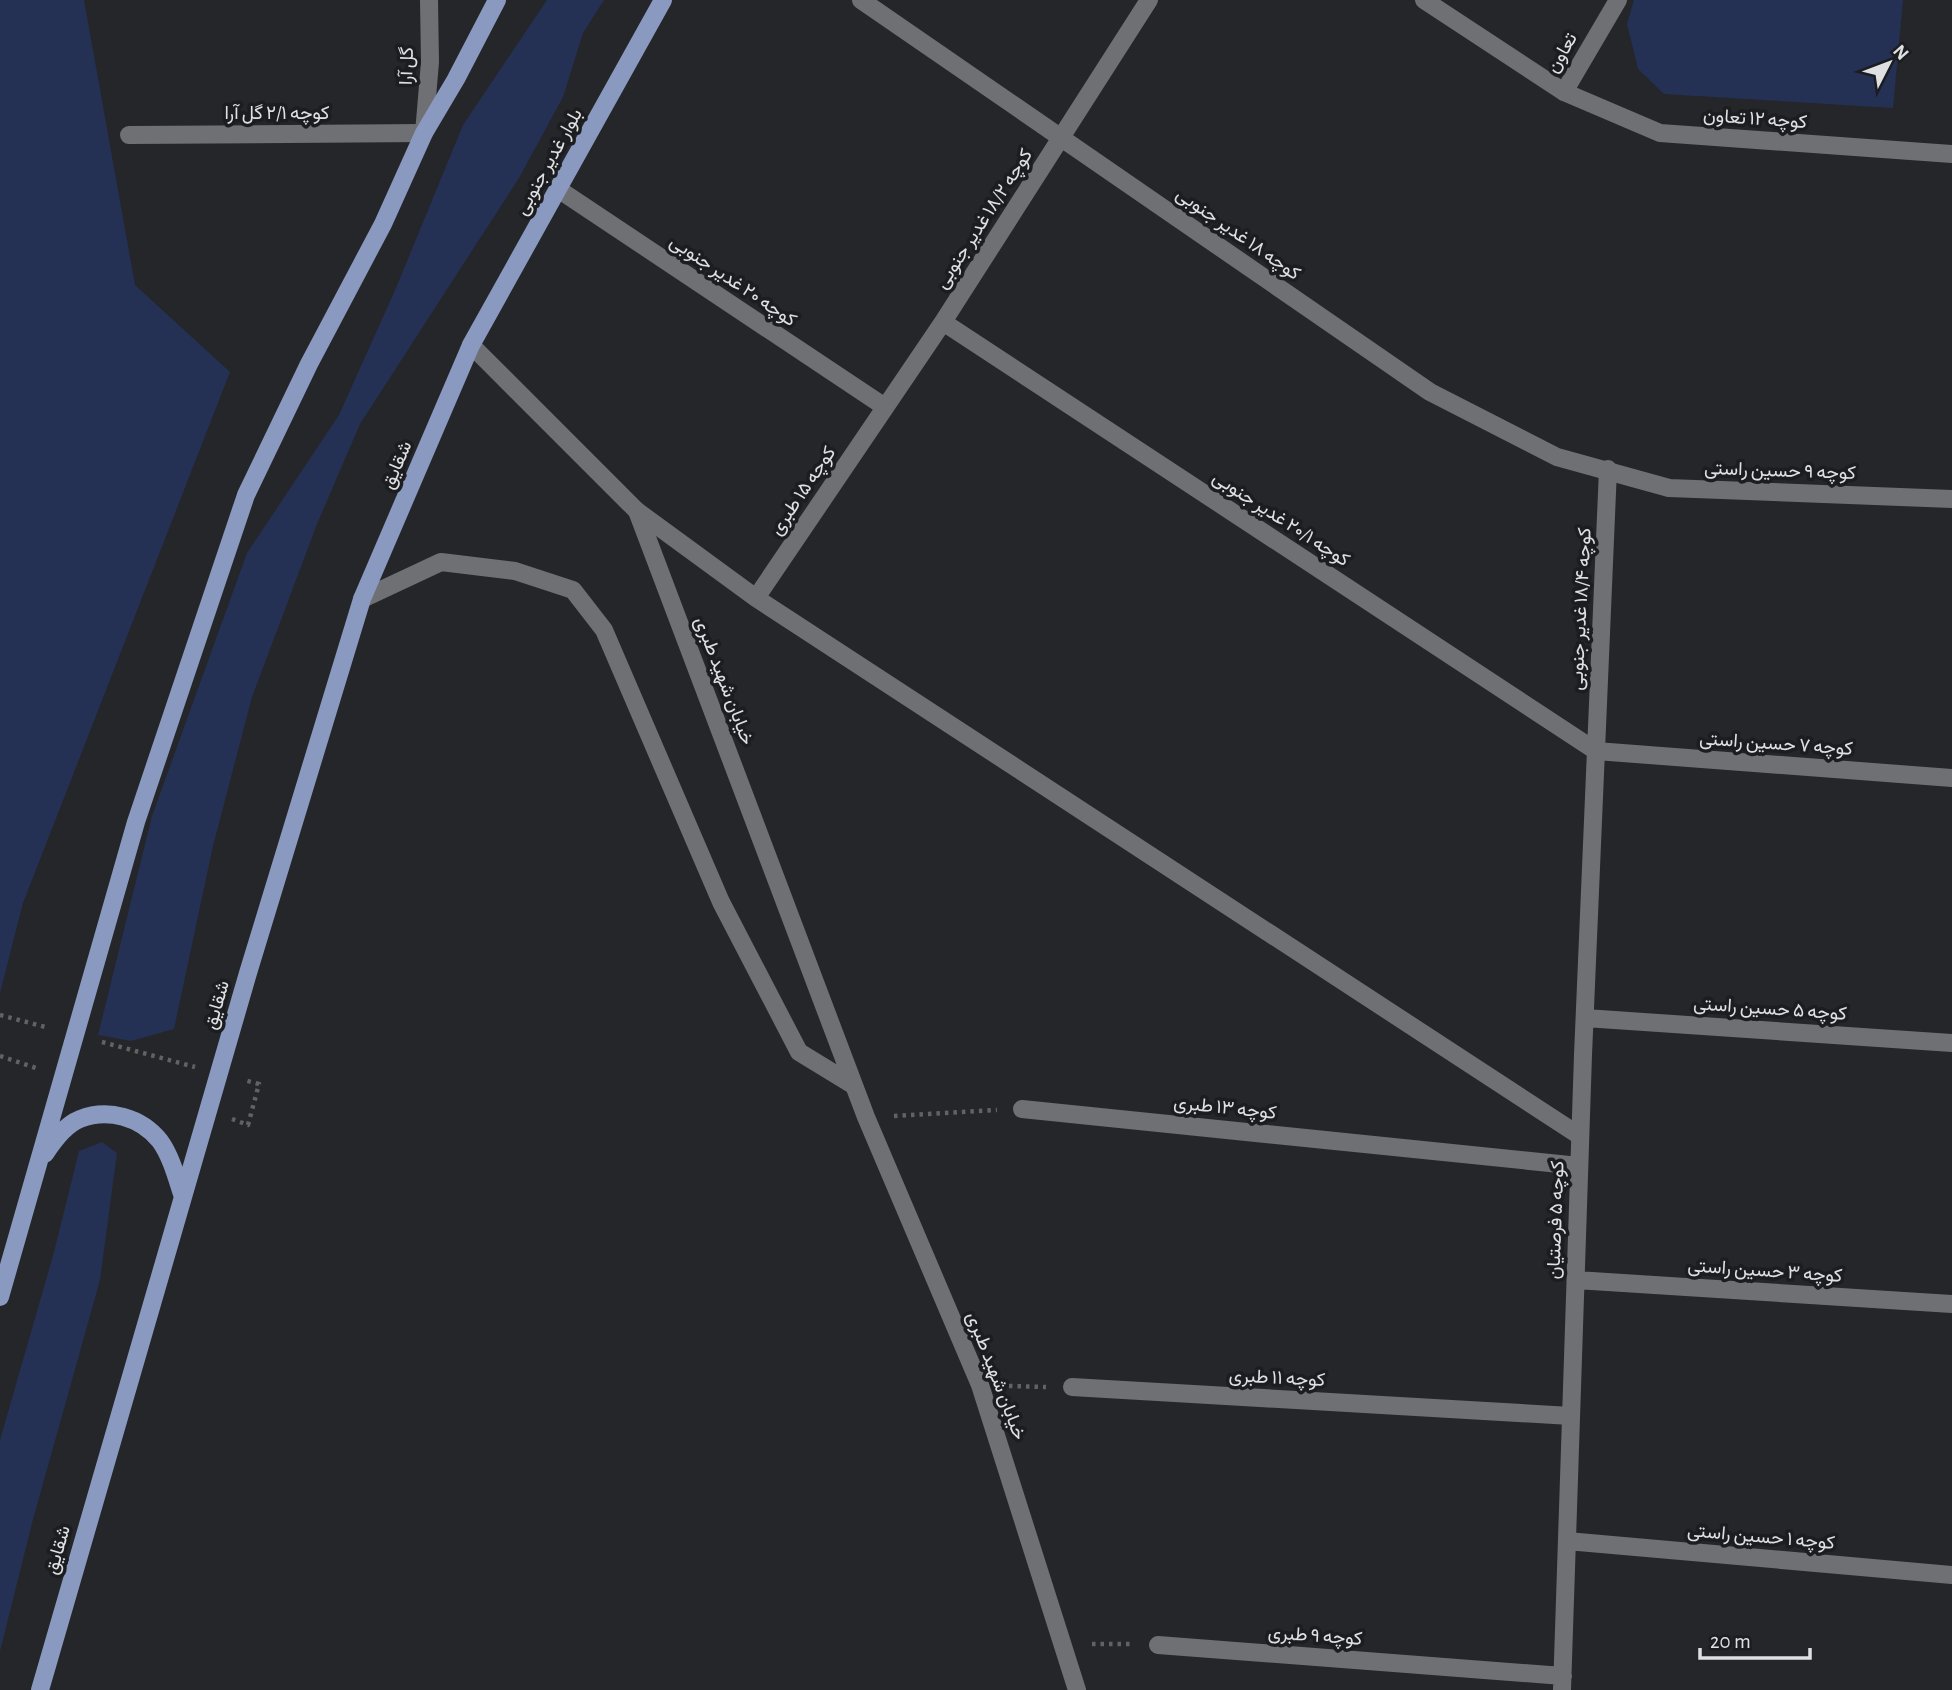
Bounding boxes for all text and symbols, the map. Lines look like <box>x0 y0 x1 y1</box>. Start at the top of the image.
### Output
north arrow <box>1854 28 1924 98</box>
street label: تعاون <box>1543 29 1582 77</box>
text: N <box>1889 41 1912 64</box>
street label: گل آرا <box>396 46 418 86</box>
street label: کوچه ۲/۱ گل آرا <box>225 103 329 126</box>
street label: بلوار غدیر جنوبی <box>512 106 587 219</box>
street label: کوچه ۱۲ تعاون <box>1702 106 1808 135</box>
street label: کوچه ۱۸/۲ غدیر جنوبی <box>932 146 1039 294</box>
street label: کوچه ۱۸ غدیر جنوبی <box>1171 184 1304 286</box>
street label: کوچه ۲۰ غدیر جنوبی <box>665 232 800 333</box>
street label: شقایق <box>378 438 416 492</box>
street label: کوچه ۱۵ طبری <box>767 443 842 540</box>
street label: کوچه ۹ حسین راستی <box>1704 459 1856 486</box>
street label: کوچه ۲۰/۱ غدیر جنوبی <box>1208 468 1353 573</box>
street label: کوچه ۱۸/۴ غدیر جنوبی <box>1567 527 1598 691</box>
street label: خیابان شهید طبری <box>690 614 757 748</box>
street label: کوچه ۷ حسین راستی <box>1698 729 1853 762</box>
street label: شقایق <box>201 978 234 1032</box>
street label: کوچه ۵ حسین راستی <box>1692 994 1847 1027</box>
street label: کوچه ۱۳ طبری <box>1172 1093 1277 1126</box>
street label: کوچه ۵ فرصتیان <box>1544 1160 1571 1280</box>
street label: کوچه ۳ حسین راستی <box>1687 1256 1843 1289</box>
street label: خیابان شهید طبری <box>962 1309 1029 1443</box>
street label: کوچه ۱۱ طبری <box>1228 1366 1326 1393</box>
street label: کوچه ۱ حسین راستی <box>1686 1521 1836 1556</box>
street label: شقایق <box>42 1523 75 1577</box>
scale bar <box>1700 1616 1810 1660</box>
street label: کوچه ۹ طبری <box>1267 1623 1363 1652</box>
text: 20 m <box>1710 1631 1751 1652</box>

